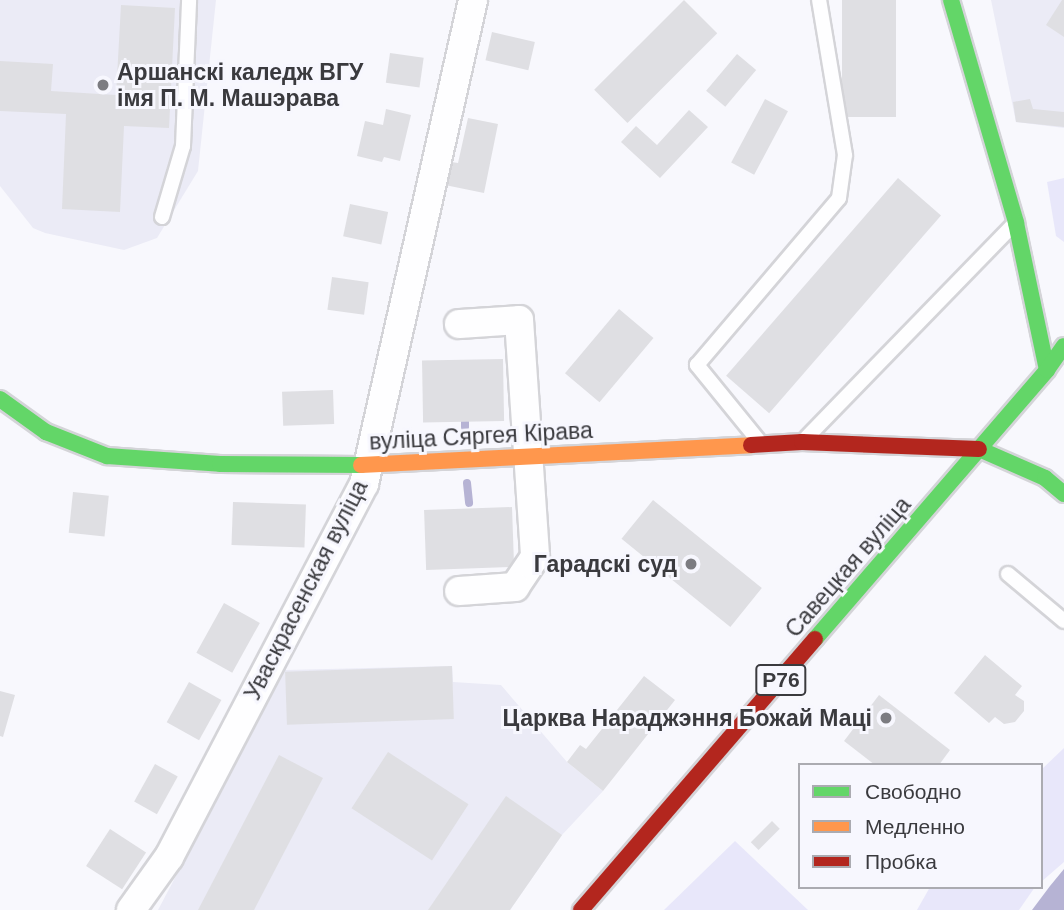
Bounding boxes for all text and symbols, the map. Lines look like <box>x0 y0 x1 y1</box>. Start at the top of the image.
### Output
place label: Аршанскі каледж ВГУ імя П. М. Машэрава <box>117 58 363 112</box>
marker: Аршанскі каледж ВГУ імя П. М. Машэрава <box>95 77 111 93</box>
street label: вуліца Сяргея Кірава <box>369 416 593 456</box>
street label: Уваскрасенская вуліца <box>239 475 373 705</box>
street label: Савецкая вуліца <box>780 491 916 643</box>
place label: Гарадскі суд <box>534 550 677 578</box>
marker: Гарадскі суд <box>683 556 699 572</box>
road number: Р76 <box>755 662 807 698</box>
place label: Царква Нараджэння Божай Маці <box>503 704 872 732</box>
marker: Царква Нараджэння Божай Маці <box>878 710 894 726</box>
legend <box>798 763 1043 889</box>
text: Свободно <box>865 780 962 803</box>
text: Медленно <box>865 815 965 838</box>
text: Пробка <box>865 850 937 873</box>

